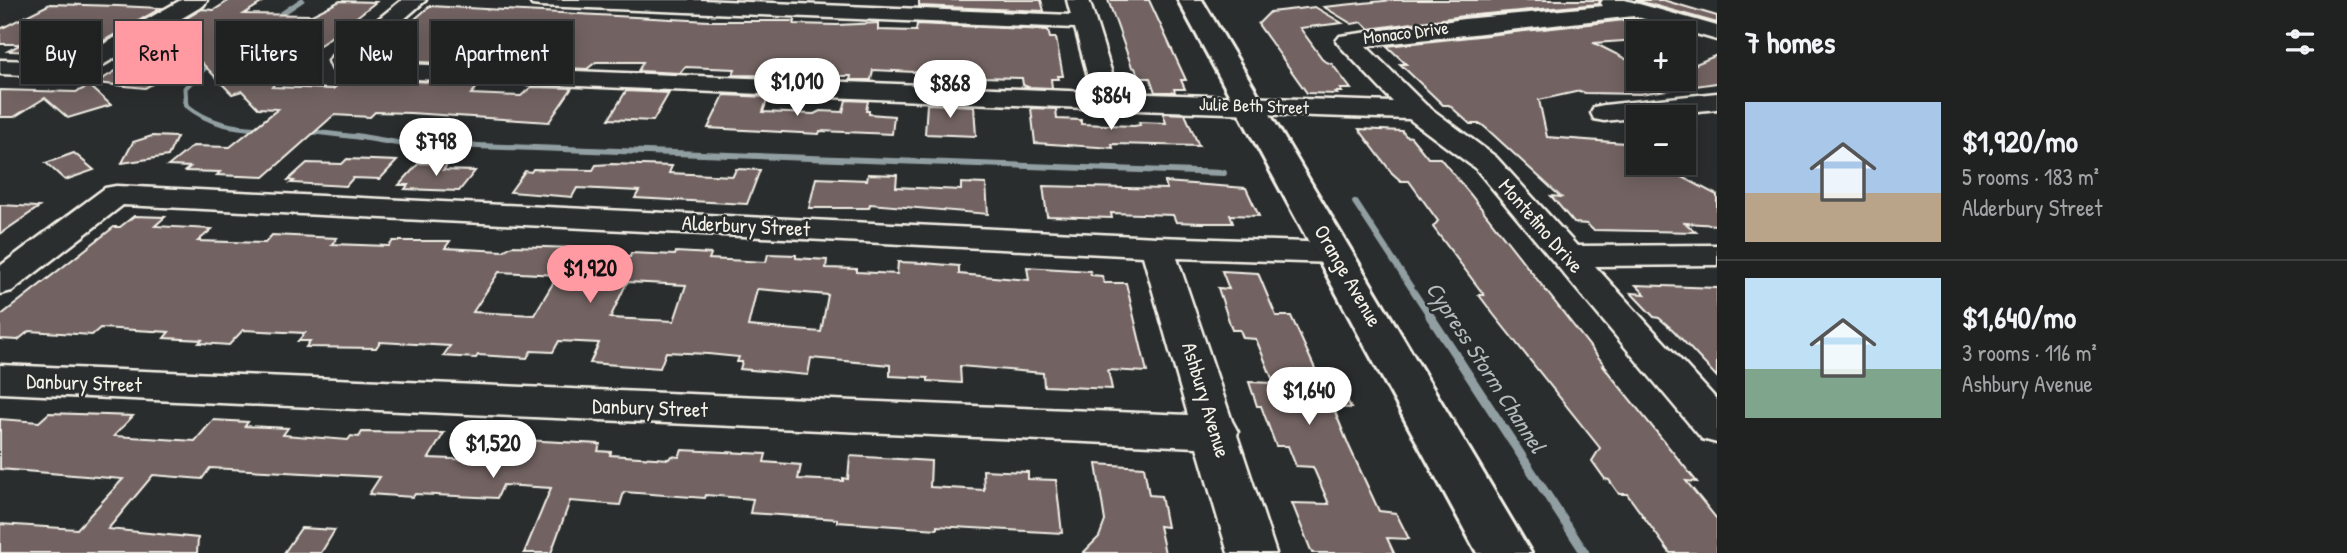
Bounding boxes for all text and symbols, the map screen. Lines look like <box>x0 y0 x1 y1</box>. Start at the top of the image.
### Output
street label: Monaco Drive <box>1362 15 1450 50</box>
chip: Buy <box>21 21 101 84</box>
chip: Rent <box>115 21 202 84</box>
chip: Filters <box>216 21 322 84</box>
chip: New <box>336 21 417 84</box>
chip: Apartment <box>431 21 573 84</box>
map controls <box>1626 21 1696 175</box>
button: + <box>1626 21 1696 91</box>
text: 7 homes <box>1745 22 1835 62</box>
icon: filters <box>2281 23 2319 61</box>
pin: $1,010 <box>740 58 854 118</box>
pin: $868 <box>909 60 991 120</box>
text: $1,010 <box>770 65 824 96</box>
text: $868 <box>930 67 970 98</box>
pin: $864 <box>1070 72 1152 132</box>
text: $864 <box>1091 79 1131 110</box>
street label: Julie Beth Street <box>1199 91 1310 120</box>
button: − <box>1626 105 1696 175</box>
pin: $798 <box>395 118 477 178</box>
text: $1,920/mo <box>1962 121 2078 161</box>
text: $798 <box>415 125 457 156</box>
icon: home <box>1801 130 1885 214</box>
text: 5 rooms · 183 m² <box>1962 161 2099 192</box>
street label: Montefino Drive <box>1492 172 1591 279</box>
text: Alderbury Street <box>1962 192 2102 223</box>
street label: Alderbury Street <box>681 208 812 243</box>
street label: Orange Avenue <box>1308 219 1389 332</box>
pin: $1,920 <box>533 246 647 305</box>
text: $1,920 <box>563 252 617 283</box>
water label: Cypress Storm Channel <box>1419 275 1554 460</box>
text: $1,640/mo <box>1962 297 2076 337</box>
icon: home <box>1801 306 1885 390</box>
text: 3 rooms · 116 m² <box>1962 337 2097 368</box>
street label: Ashbury Avenue <box>1175 339 1238 461</box>
street label: Danbury Street <box>26 366 143 399</box>
pin: $1,640 <box>1252 368 1366 427</box>
text: Ashbury Avenue <box>1962 368 2093 399</box>
text: $1,640 <box>1283 374 1335 405</box>
street label: Danbury Street <box>592 391 709 424</box>
pin: $1,520 <box>436 420 550 480</box>
text: $1,520 <box>465 427 521 458</box>

